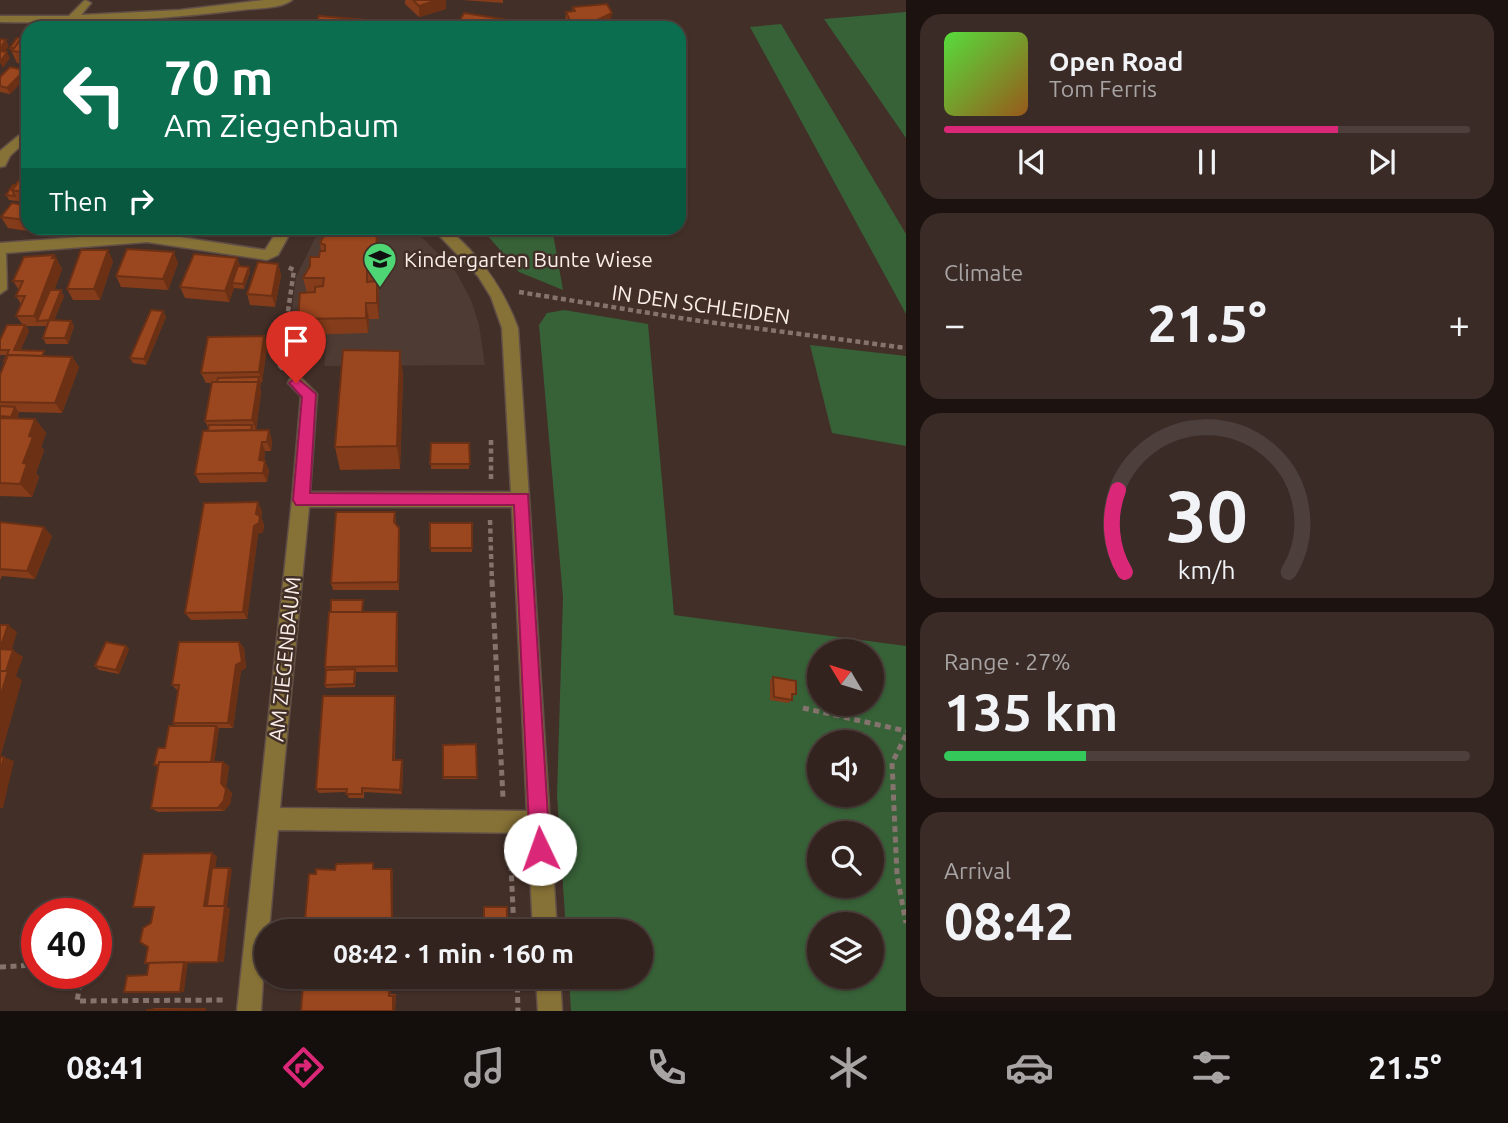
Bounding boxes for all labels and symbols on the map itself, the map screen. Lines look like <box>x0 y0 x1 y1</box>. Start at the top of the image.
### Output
school or university icon: Kindergarten Bunte Wiese <box>361 240 399 289</box>
place label: Kindergarten Bunte Wiese <box>404 247 653 271</box>
street label: IN DEN SCHLEIDEN <box>610 280 792 328</box>
pin <box>266 311 326 383</box>
street label: AM ZIEGENBAUM <box>263 575 305 743</box>
north arrow <box>807 639 884 716</box>
position arrow <box>503 812 577 886</box>
speed limit sign: 40 <box>21 898 112 989</box>

